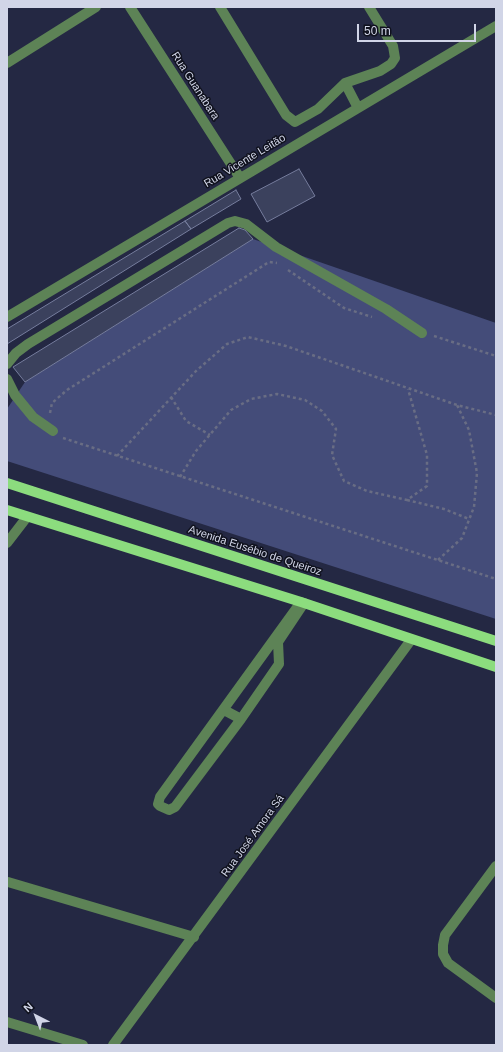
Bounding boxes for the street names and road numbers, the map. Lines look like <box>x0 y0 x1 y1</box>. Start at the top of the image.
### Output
street label: Rua Guanabara <box>168 50 222 122</box>
street label: Rua Vicente Leitão <box>202 131 288 191</box>
street label: Avenida Eusébio de Queiroz <box>187 523 323 579</box>
street label: Rua José Amora Sá <box>219 792 287 880</box>

